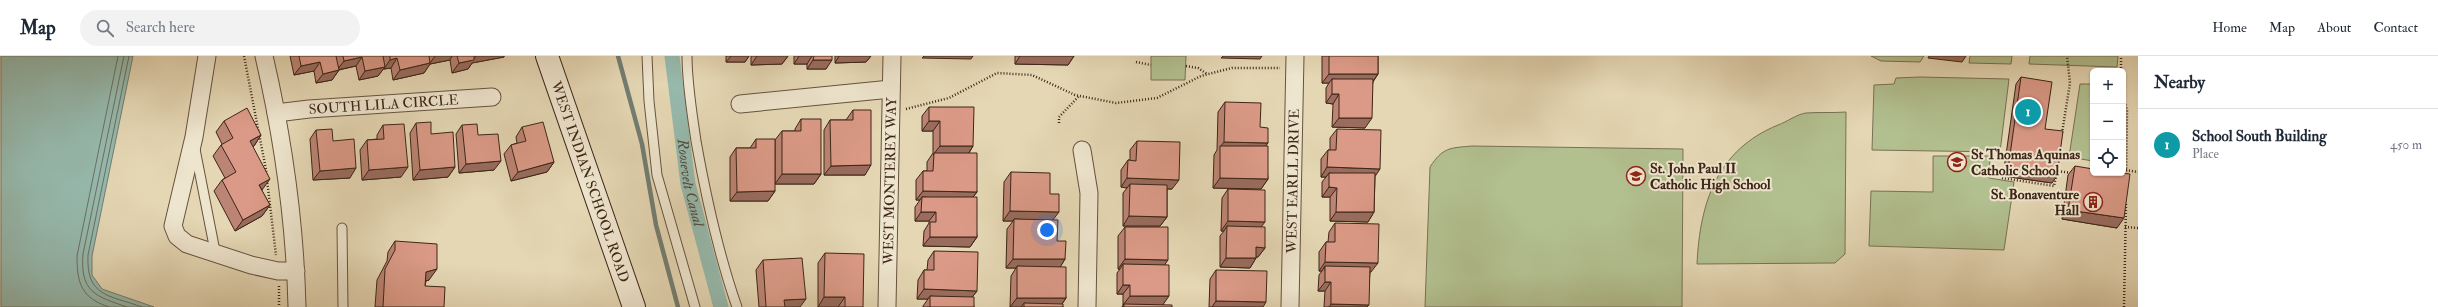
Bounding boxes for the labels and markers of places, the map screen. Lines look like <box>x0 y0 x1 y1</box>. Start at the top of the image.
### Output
pin: 1 <box>2015 97 2041 127</box>
place label: St Thomas Aquinas Catholic School <box>1971 146 2080 179</box>
school or university icon: St Thomas Aquinas Catholic School <box>1946 151 1968 173</box>
place label: St. John Paul II Catholic High School <box>1650 160 1771 194</box>
school or university icon: St. John Paul II Catholic High School <box>1625 165 1647 187</box>
place label: St. Bonaventure Hall <box>1991 186 2079 219</box>
building icon: St. Bonaventure Hall <box>2082 191 2104 213</box>

